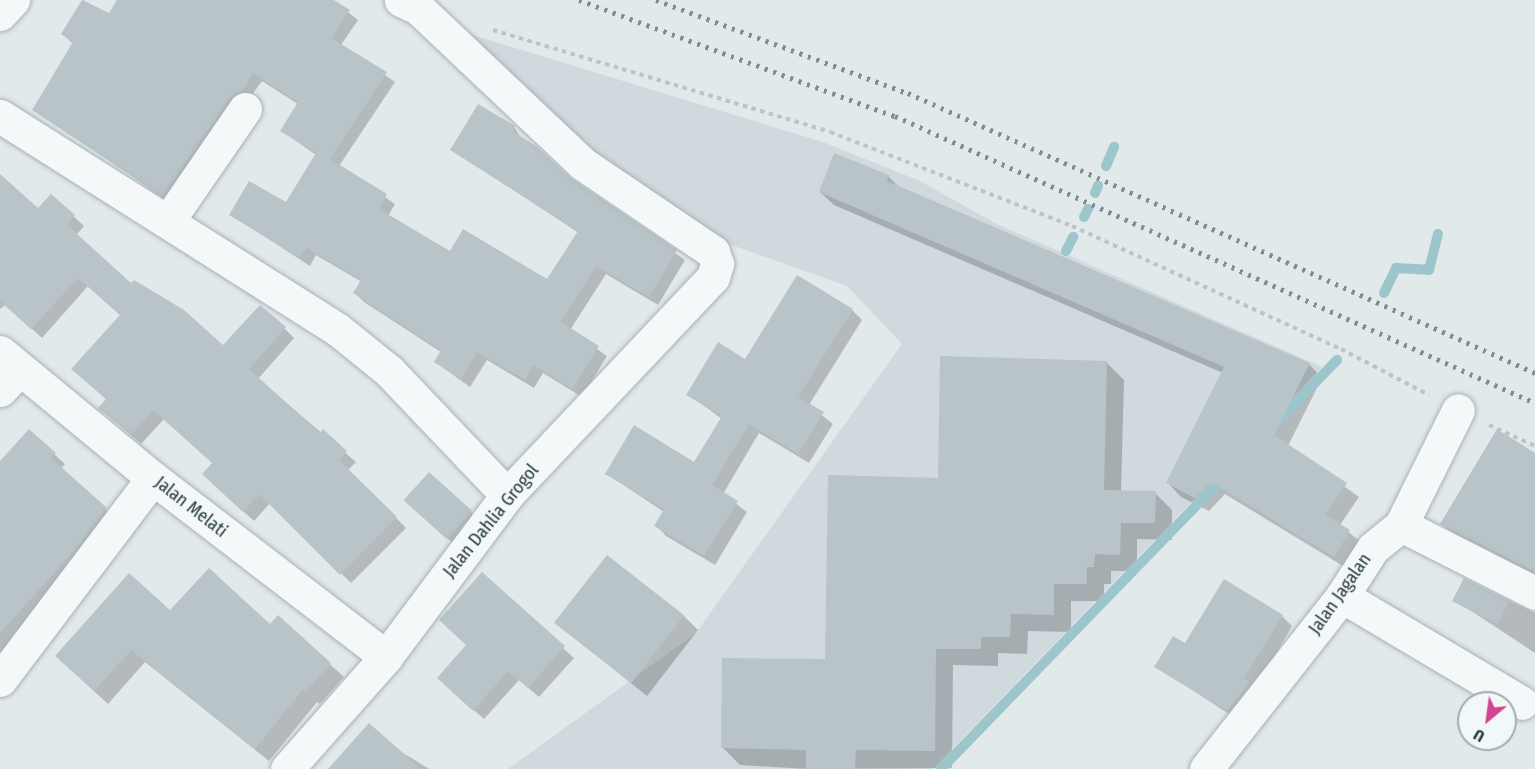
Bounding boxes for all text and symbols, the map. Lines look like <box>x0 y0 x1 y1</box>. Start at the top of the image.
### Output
street label: Jalan Dahlia Grogol <box>439 460 543 582</box>
street label: Jalan Melati <box>150 472 232 542</box>
street label: Jalan Jagalan <box>1304 549 1376 639</box>
north arrow <box>1457 691 1517 751</box>
text: U <box>1470 725 1488 746</box>

